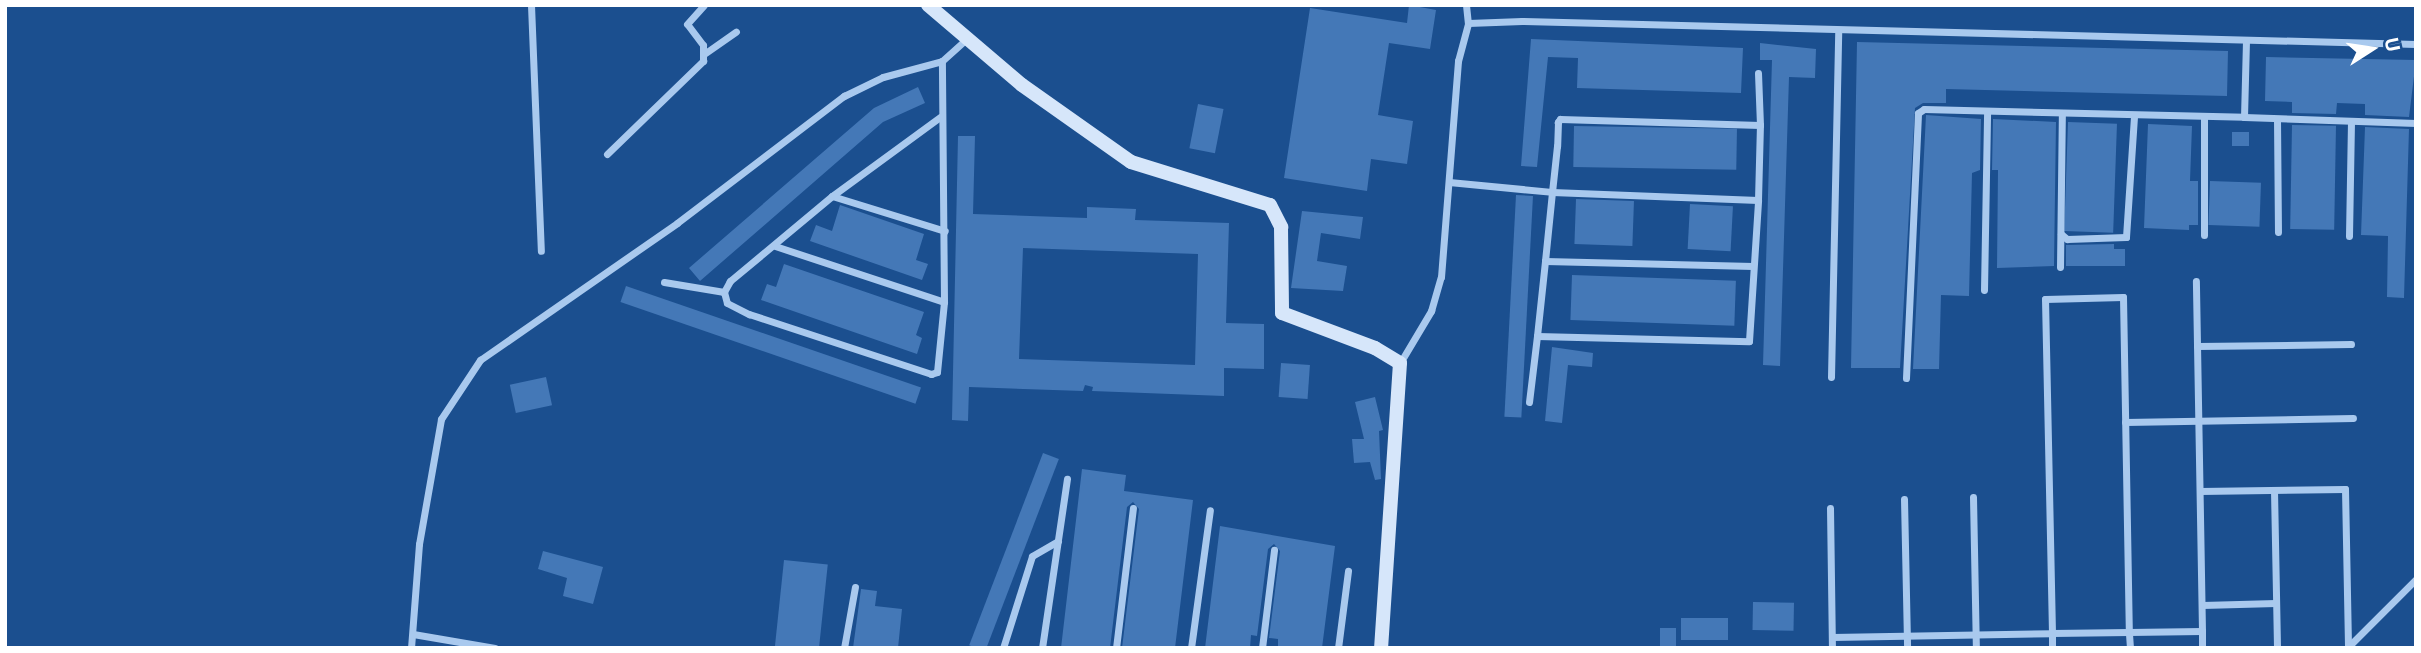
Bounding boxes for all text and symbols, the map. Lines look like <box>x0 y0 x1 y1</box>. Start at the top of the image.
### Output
north arrow <box>2337 14 2407 84</box>
text: U <box>2378 35 2407 54</box>

